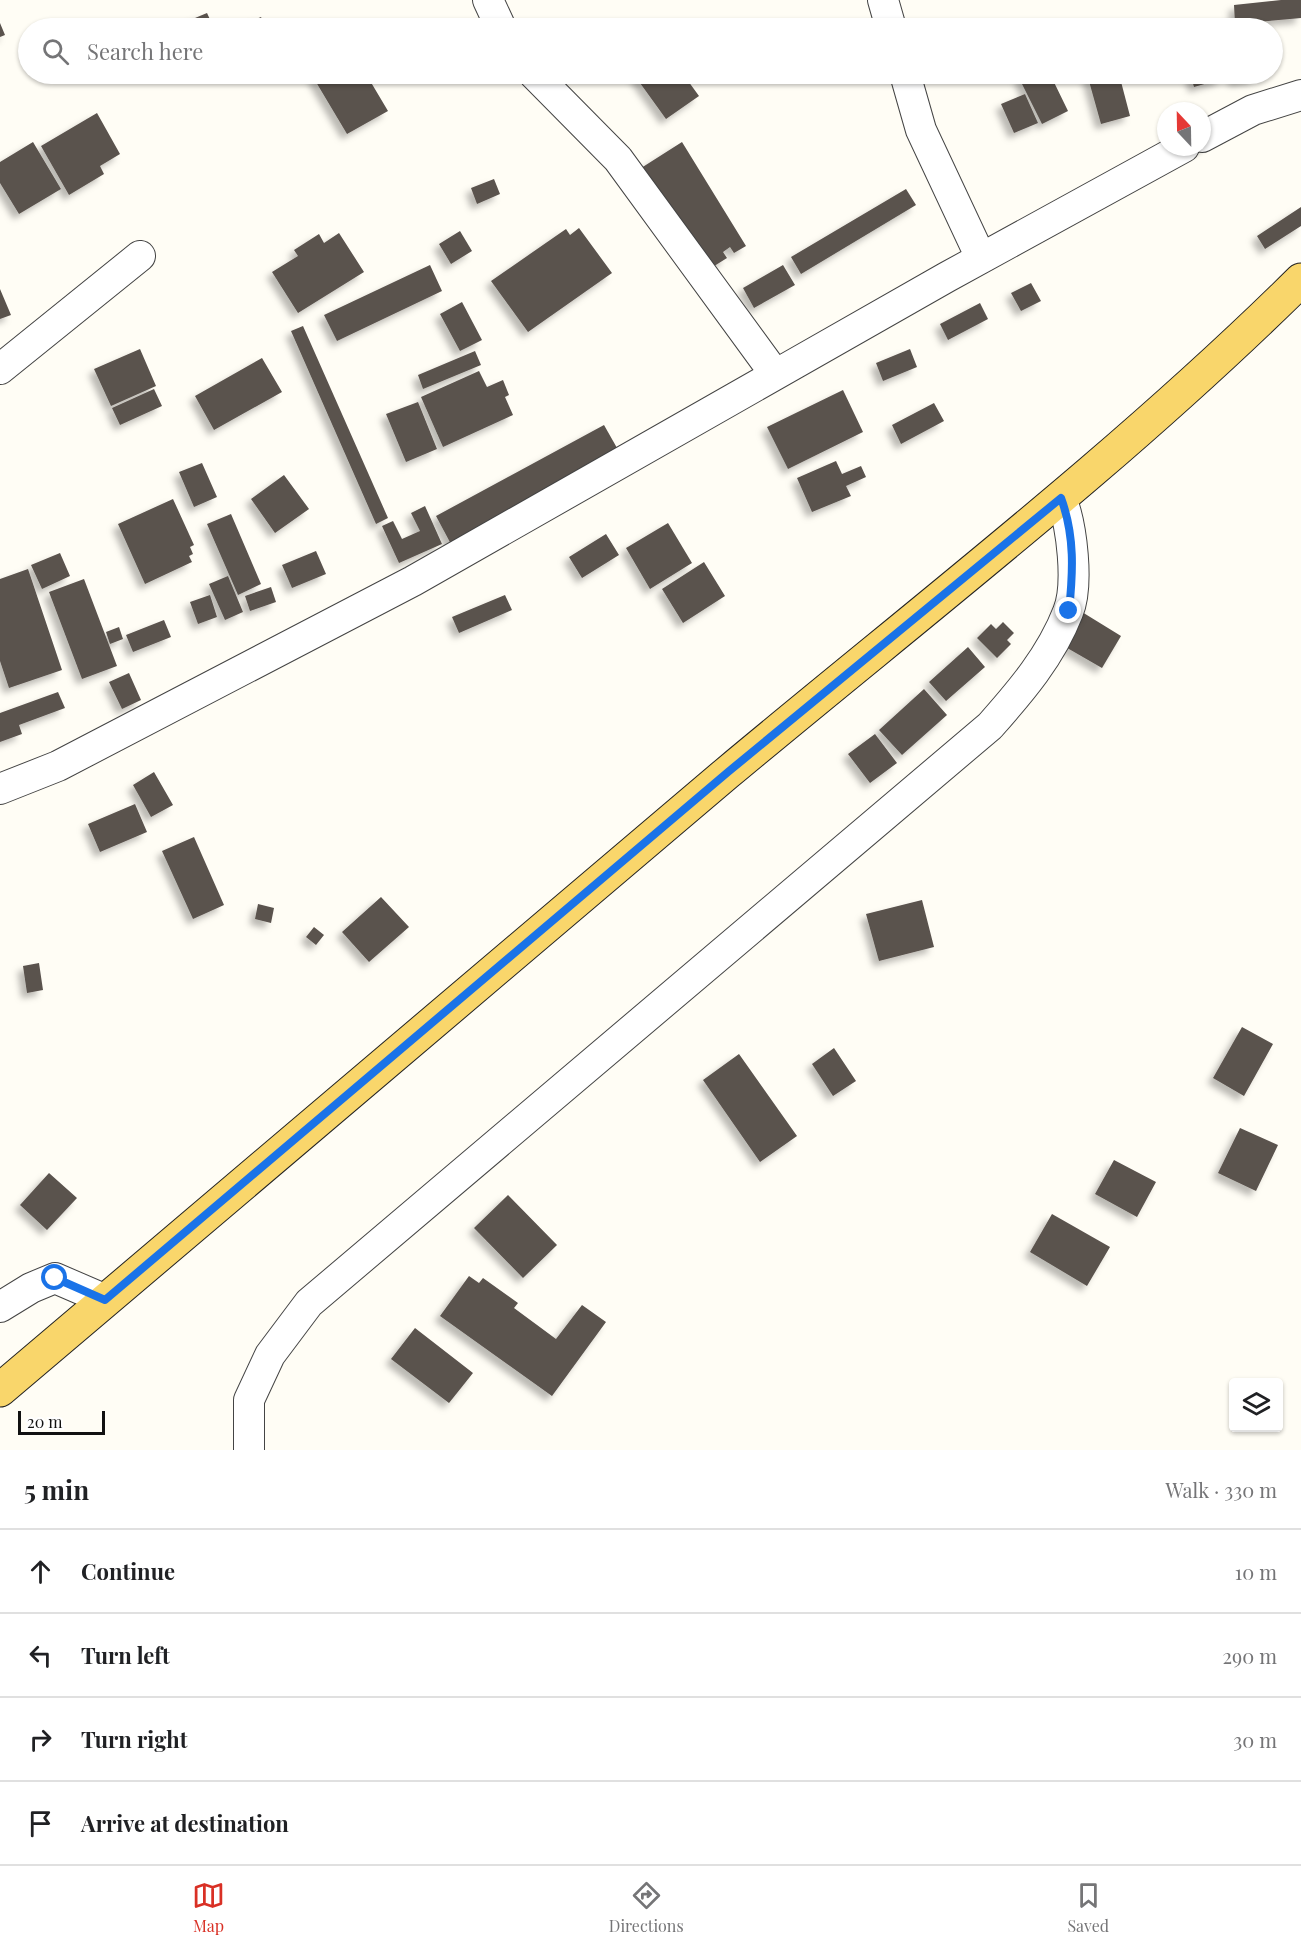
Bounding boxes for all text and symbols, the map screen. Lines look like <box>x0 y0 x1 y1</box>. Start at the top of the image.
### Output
search box <box>18 18 1283 84</box>
icon: search <box>39 35 72 68</box>
text: Search here <box>87 36 203 66</box>
north arrow <box>1157 102 1211 156</box>
route end <box>1055 597 1081 623</box>
route start <box>41 1264 67 1290</box>
map controls <box>1229 1378 1283 1432</box>
button: layers <box>1229 1378 1283 1432</box>
scale bar <box>18 1408 105 1436</box>
text: 20 m <box>27 1411 62 1432</box>
text: 5 min <box>24 1472 89 1507</box>
text: Walk · 330 m <box>1165 1476 1277 1503</box>
icon: ahead <box>24 1555 57 1588</box>
text: Continue <box>81 1556 175 1586</box>
text: 10 m <box>1235 1558 1277 1585</box>
icon: left <box>24 1639 57 1672</box>
text: Turn left <box>81 1640 170 1670</box>
text: 290 m <box>1223 1642 1277 1669</box>
icon: right <box>24 1723 57 1756</box>
text: Turn right <box>81 1724 187 1754</box>
text: 30 m <box>1233 1726 1277 1753</box>
icon: arrive <box>24 1807 57 1840</box>
text: Arrive at destination <box>81 1808 289 1838</box>
tab: Map <box>192 1879 225 1936</box>
tab: Directions <box>609 1879 684 1936</box>
tab: Saved <box>1067 1879 1109 1936</box>

